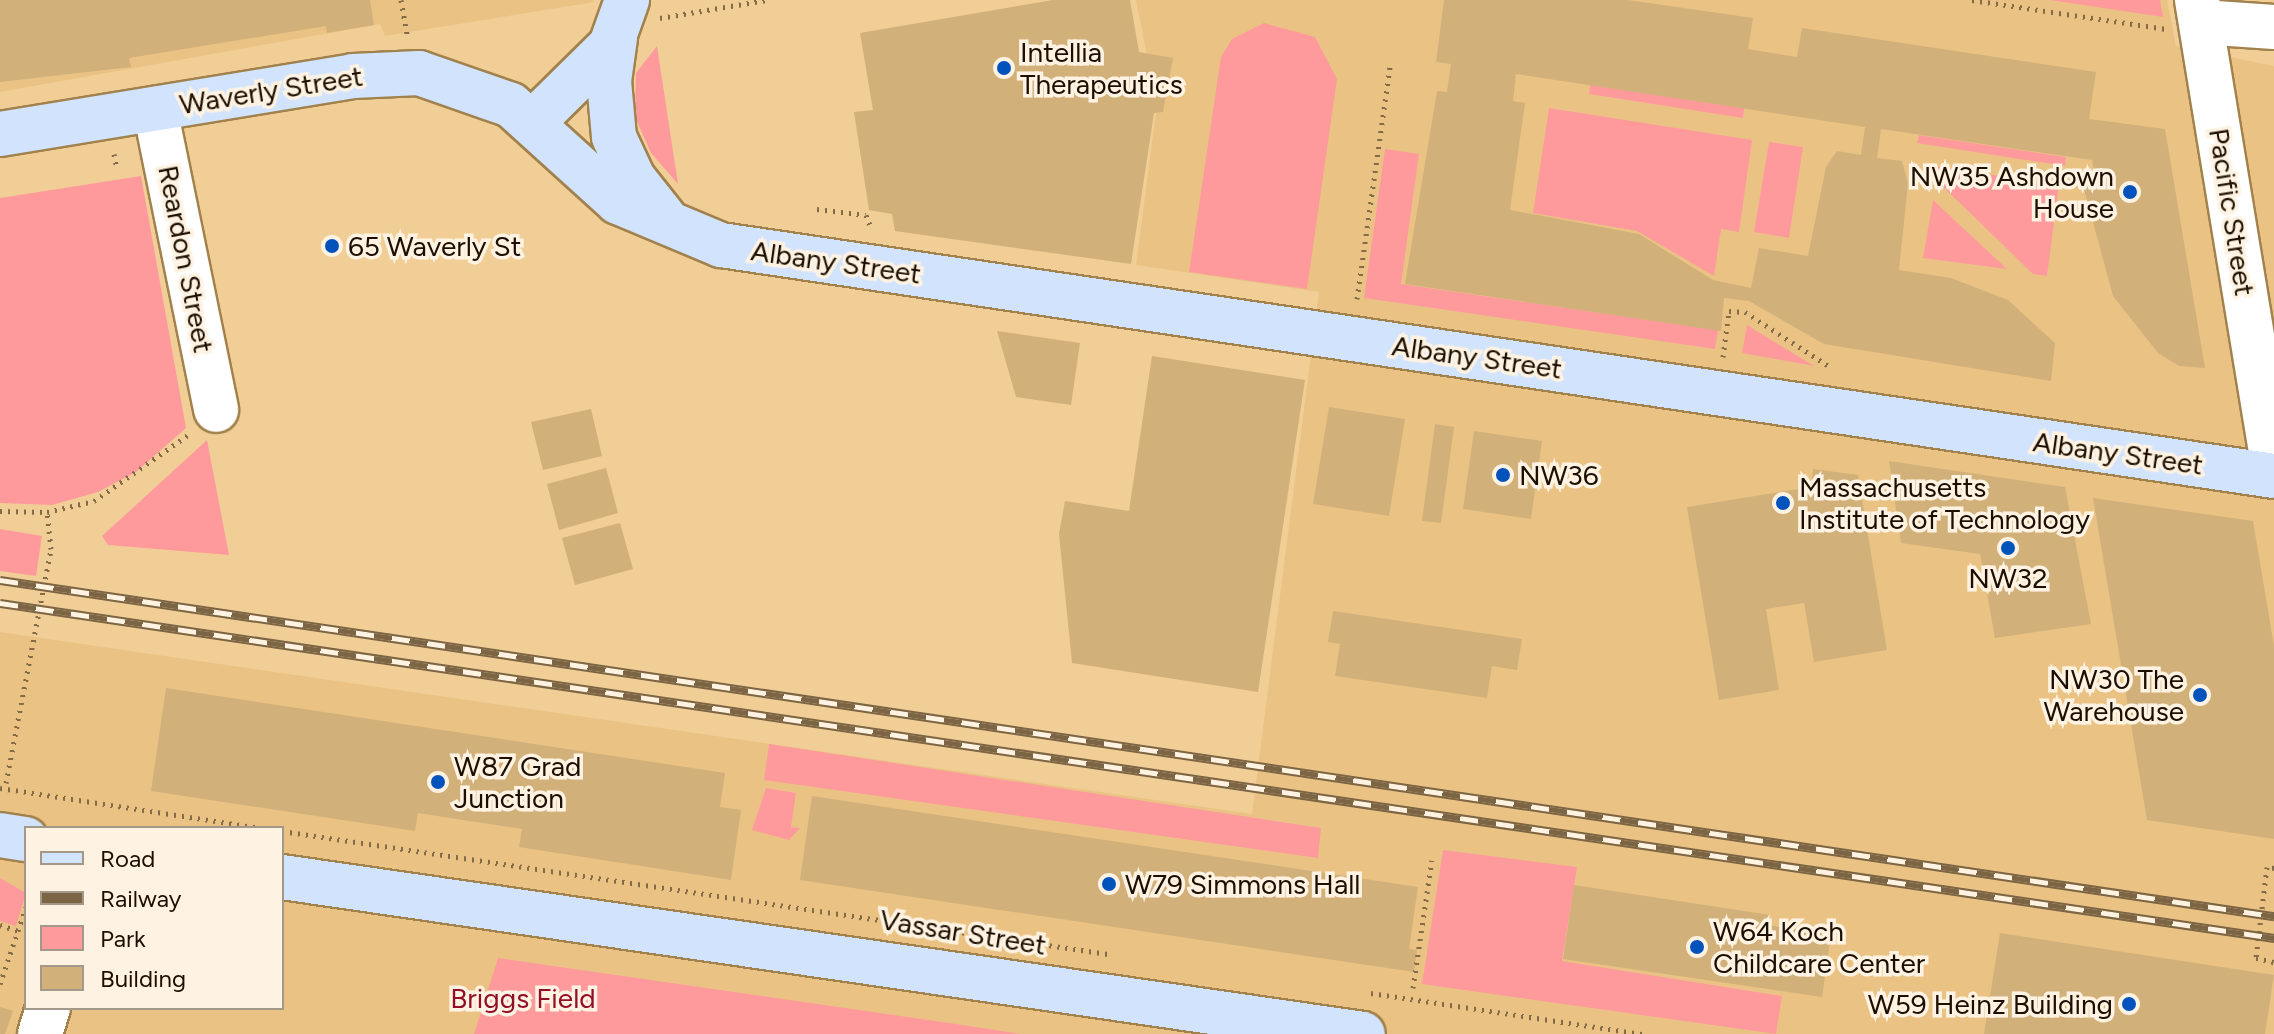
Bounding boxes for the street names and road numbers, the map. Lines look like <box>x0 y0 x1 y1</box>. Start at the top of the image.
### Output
street label: Waverly Street <box>177 59 365 121</box>
street label: Pacific Street <box>2202 126 2262 298</box>
street label: Reardon Street <box>151 162 221 356</box>
street label: Albany Street <box>749 233 923 291</box>
street label: Albany Street <box>1390 328 1564 386</box>
street label: Albany Street <box>2031 424 2205 482</box>
street label: Vassar Street <box>878 902 1048 962</box>

